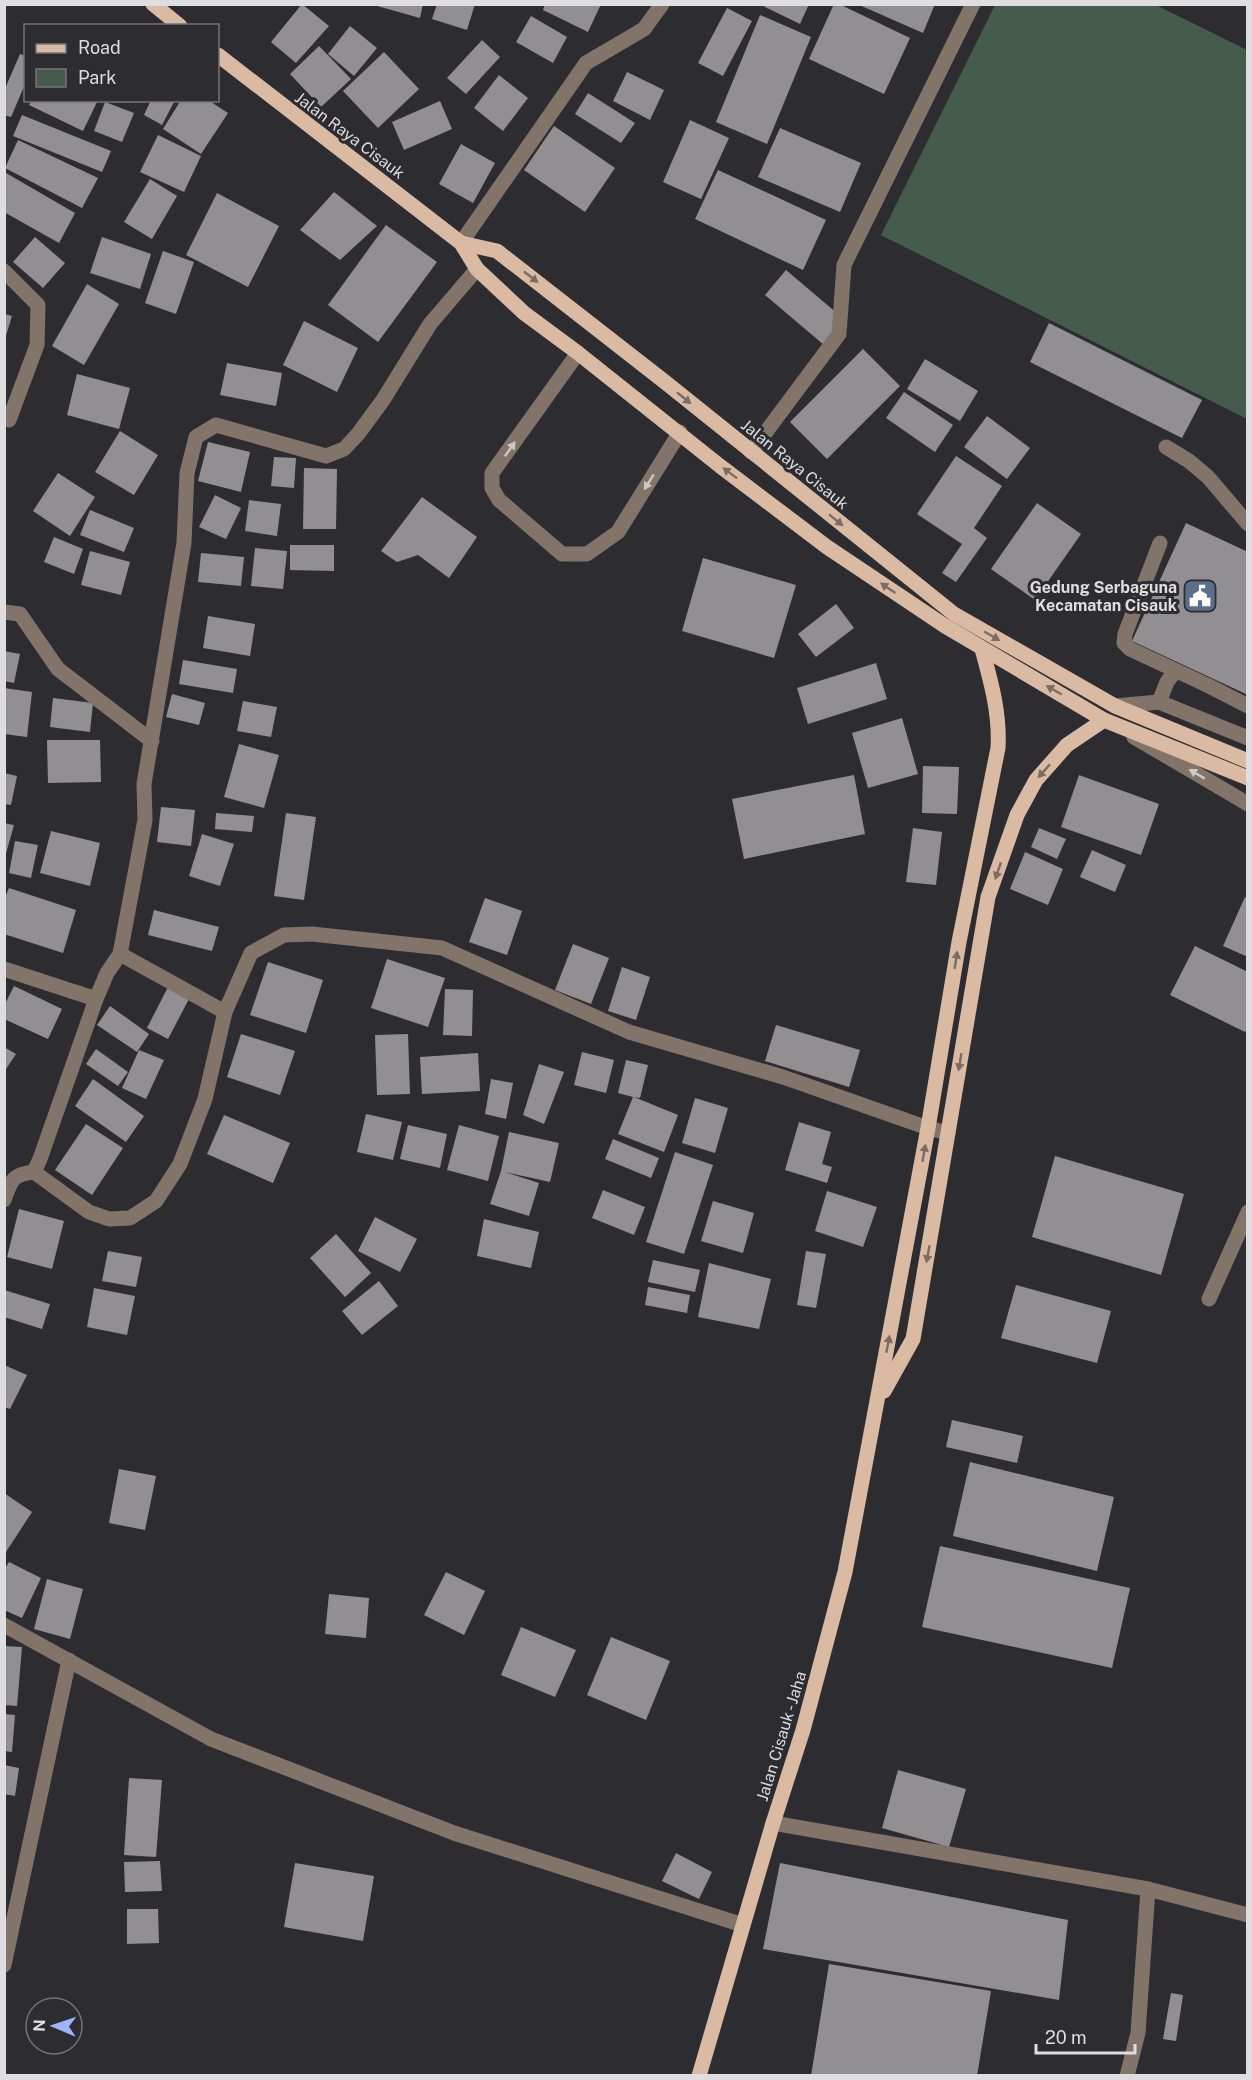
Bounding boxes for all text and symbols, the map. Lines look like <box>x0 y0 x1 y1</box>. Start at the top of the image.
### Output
legend <box>24 24 219 102</box>
text: Road <box>78 37 121 58</box>
text: Park <box>78 67 116 88</box>
street label: Jalan Raya Cisauk <box>291 88 408 183</box>
one-way arrow <box>523 271 539 284</box>
one-way arrow <box>676 391 692 404</box>
street label: Jalan Raya Cisauk <box>737 415 852 513</box>
one-way arrow <box>504 441 516 457</box>
one-way arrow <box>723 468 738 480</box>
one-way arrow <box>643 473 654 490</box>
one-way arrow <box>828 514 844 527</box>
place label: Gedung Serbaguna Kecamatan Cisauk <box>1030 578 1177 615</box>
public building icon: Gedung Serbaguna Kecamatan Cisauk <box>1182 578 1218 614</box>
one-way arrow <box>880 583 896 594</box>
one-way arrow <box>984 631 1001 641</box>
one-way arrow <box>1046 685 1062 696</box>
one-way arrow <box>1038 763 1051 778</box>
one-way arrow <box>1189 769 1205 780</box>
one-way arrow <box>992 862 1002 880</box>
one-way arrow <box>952 951 961 970</box>
one-way arrow <box>956 1052 965 1071</box>
one-way arrow <box>920 1143 929 1162</box>
one-way arrow <box>923 1245 932 1264</box>
one-way arrow <box>884 1335 893 1354</box>
street label: Jalan Cisauk - Jaha <box>753 1669 810 1803</box>
north arrow <box>24 1996 84 2056</box>
scale bar <box>1036 2017 1135 2055</box>
text: N <box>30 2019 49 2032</box>
text: 20 m <box>1045 2027 1087 2048</box>

